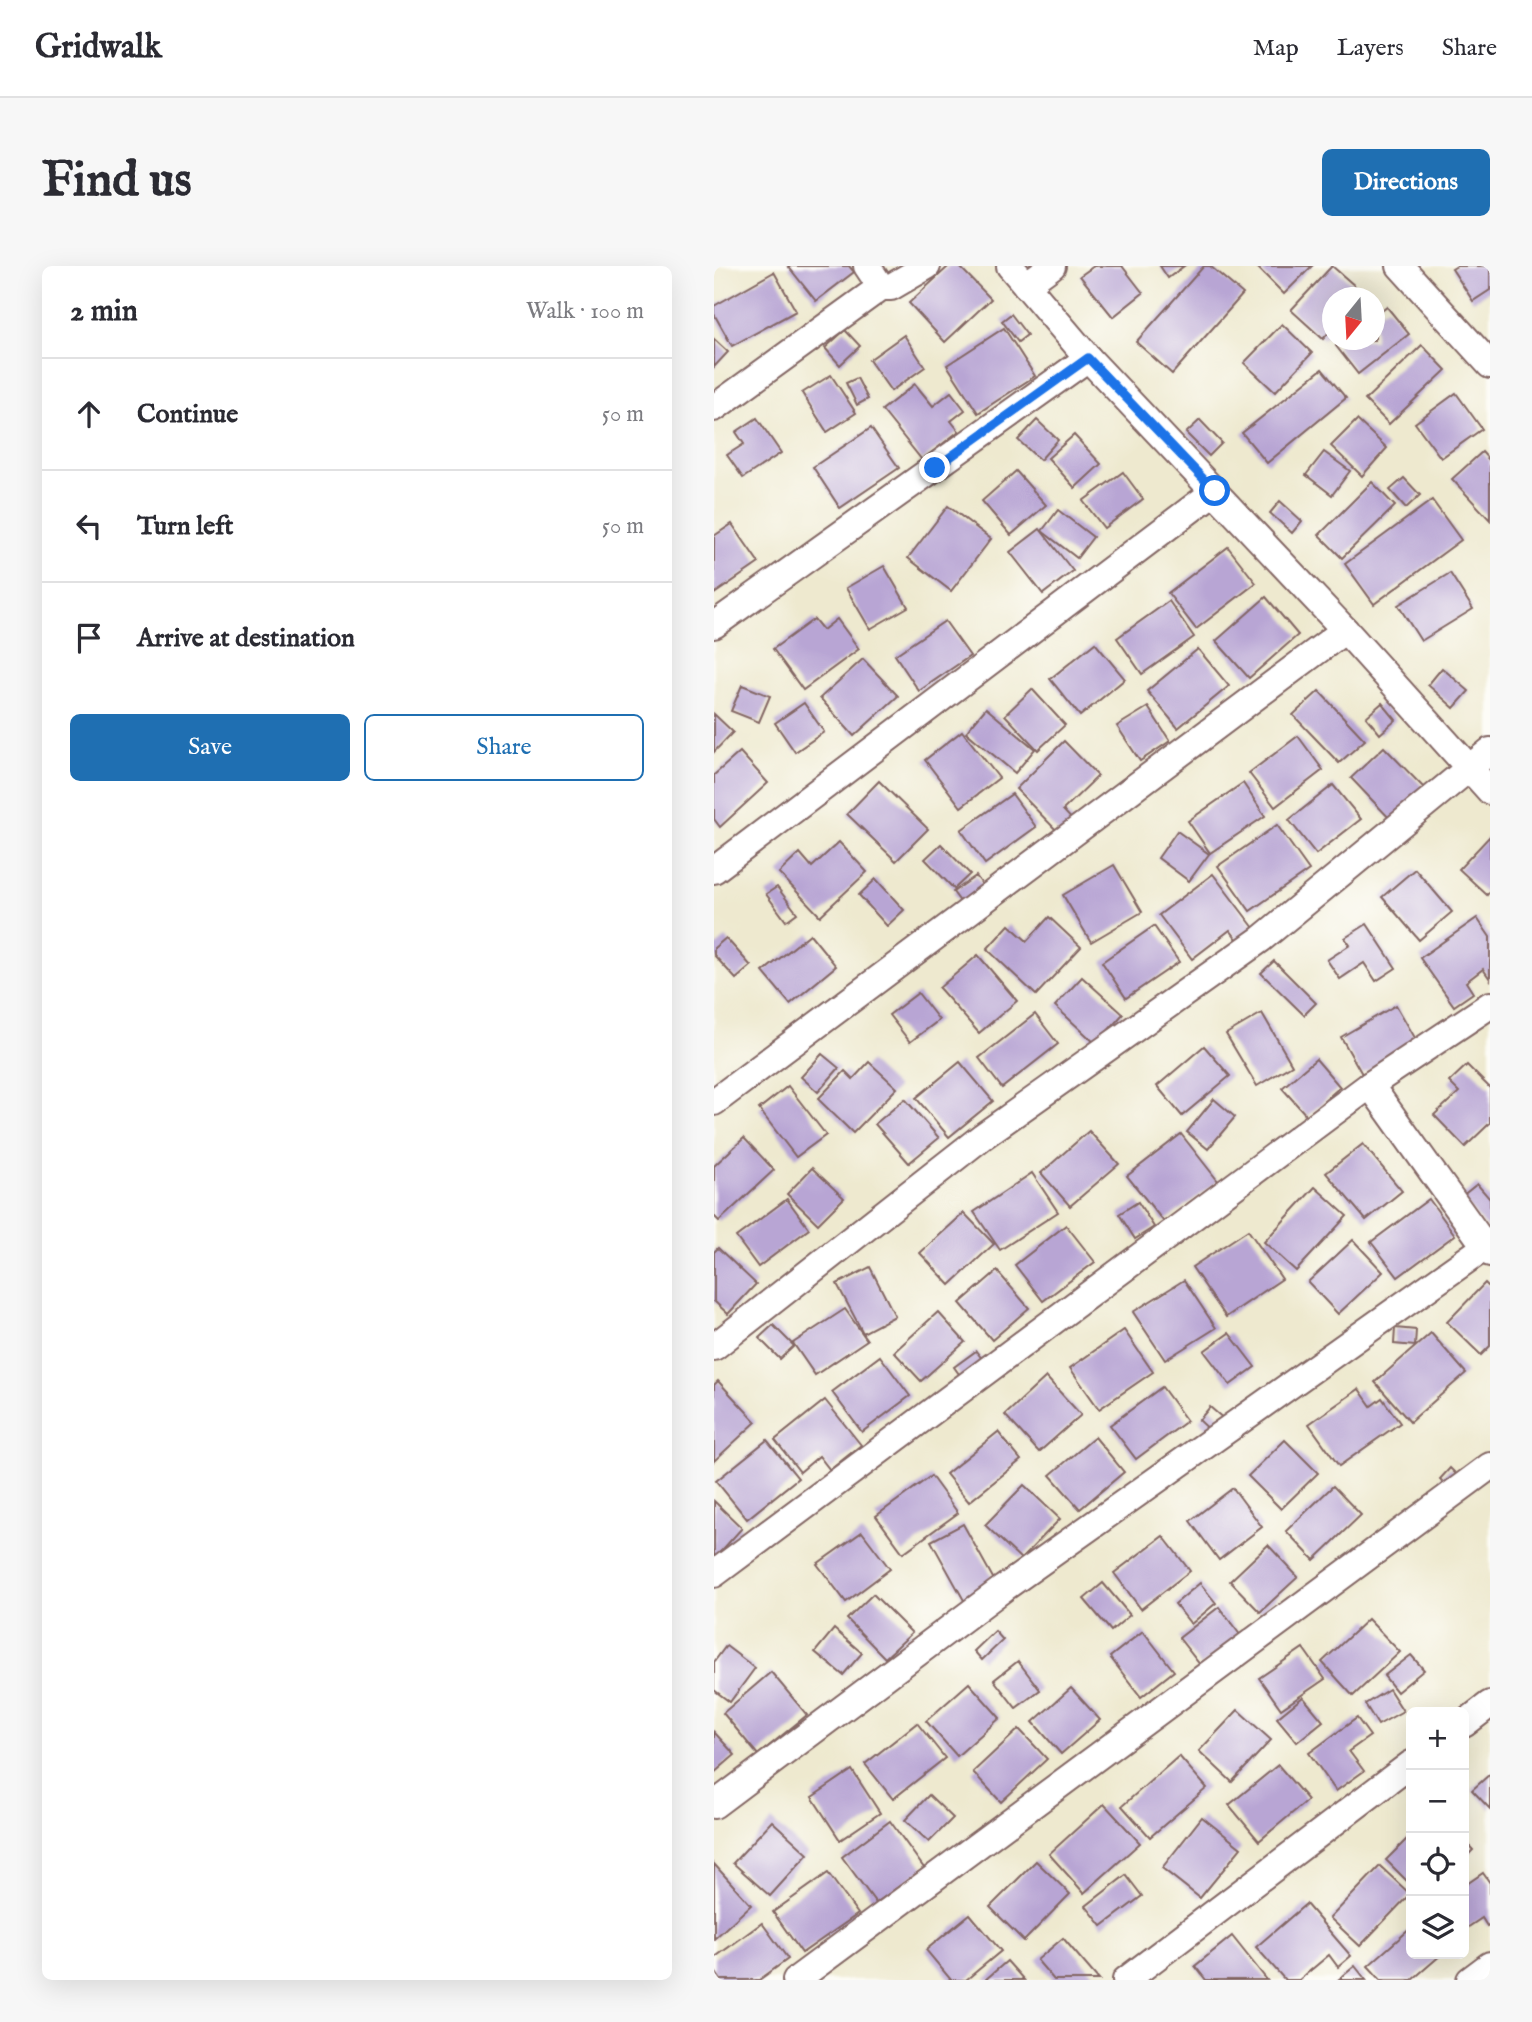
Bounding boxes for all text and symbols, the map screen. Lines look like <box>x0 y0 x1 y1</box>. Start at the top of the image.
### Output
text: Gridwalk <box>35 27 162 69</box>
text: Map <box>1253 33 1299 64</box>
text: Layers <box>1337 33 1404 64</box>
text: Share <box>1442 33 1497 64</box>
button: Directions <box>1322 149 1490 216</box>
text: Find us <box>42 151 192 213</box>
north arrow <box>1322 287 1385 350</box>
text: 2 min <box>70 293 138 331</box>
text: Walk · 100 m <box>526 297 644 326</box>
icon: ahead <box>70 395 108 433</box>
text: Continue <box>137 398 238 431</box>
text: 50 m <box>602 400 644 429</box>
route end <box>919 452 950 483</box>
route start <box>1199 475 1230 506</box>
icon: left <box>70 507 108 545</box>
text: Turn left <box>137 510 234 543</box>
text: 50 m <box>602 512 644 541</box>
icon: arrive <box>70 619 108 657</box>
text: Arrive at destination <box>137 622 355 655</box>
button: Save <box>70 714 350 781</box>
button: Share <box>364 714 644 781</box>
map controls <box>1406 1707 1469 1959</box>
button: + <box>1406 1707 1469 1770</box>
button: − <box>1406 1770 1469 1833</box>
button: locate <box>1406 1833 1469 1896</box>
button: layers <box>1406 1896 1469 1959</box>

